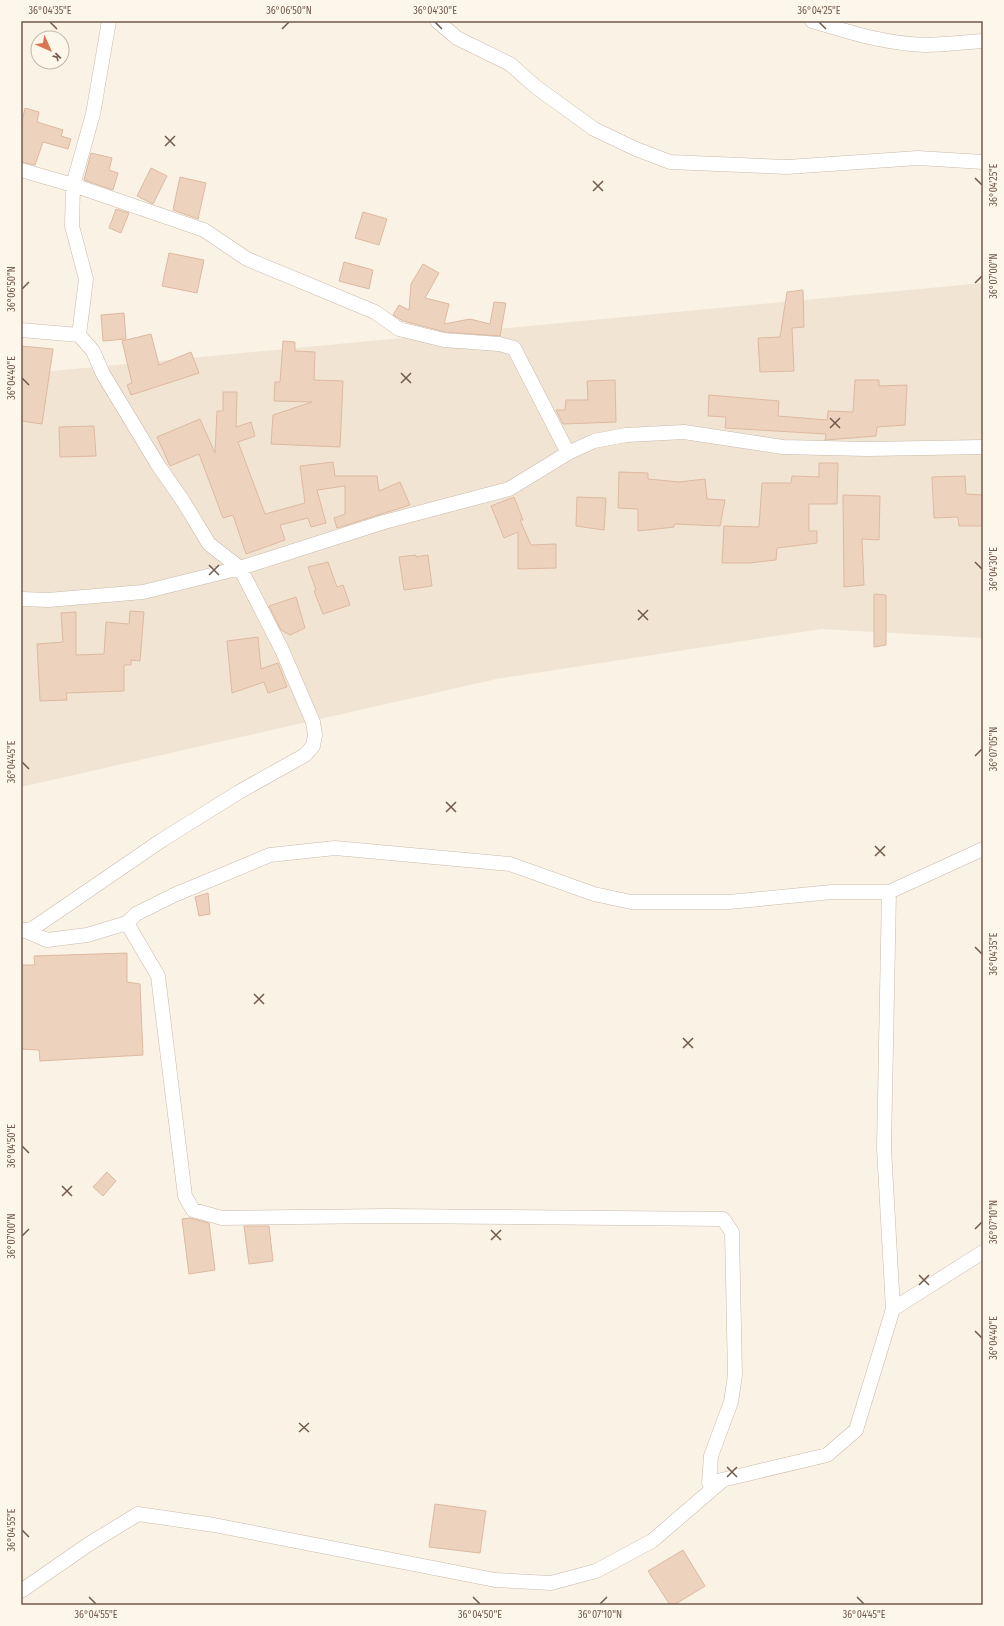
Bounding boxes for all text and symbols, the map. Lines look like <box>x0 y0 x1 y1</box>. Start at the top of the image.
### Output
text: 36°04'35"E <box>29 5 72 17</box>
text: 36°06'50"N <box>266 5 312 17</box>
text: 36°04'30"E <box>413 5 457 17</box>
text: 36°04'25"E <box>798 5 841 17</box>
north arrow <box>30 30 70 70</box>
text: K <box>49 50 64 64</box>
text: 36°04'25"E <box>988 163 1000 206</box>
text: 36°07'00"N <box>988 253 1000 299</box>
text: 36°06'50"N <box>6 266 18 312</box>
text: 36°04'40"E <box>6 356 18 400</box>
text: 36°04'30"E <box>988 547 1000 591</box>
text: 36°07'05"N <box>988 727 1000 771</box>
text: 36°04'45"E <box>6 740 18 783</box>
text: 36°04'35"E <box>988 932 1000 975</box>
text: 36°04'50"E <box>6 1124 18 1168</box>
text: 36°07'10"N <box>988 1200 1000 1244</box>
text: 36°07'00"N <box>6 1213 18 1259</box>
text: 36°04'40"E <box>988 1316 1000 1360</box>
text: 36°04'55"E <box>6 1508 18 1551</box>
text: 36°04'55"E <box>75 1609 118 1621</box>
text: 36°04'50"E <box>458 1609 502 1621</box>
text: 36°07'10"N <box>578 1609 622 1621</box>
text: 36°04'45"E <box>843 1609 886 1621</box>

